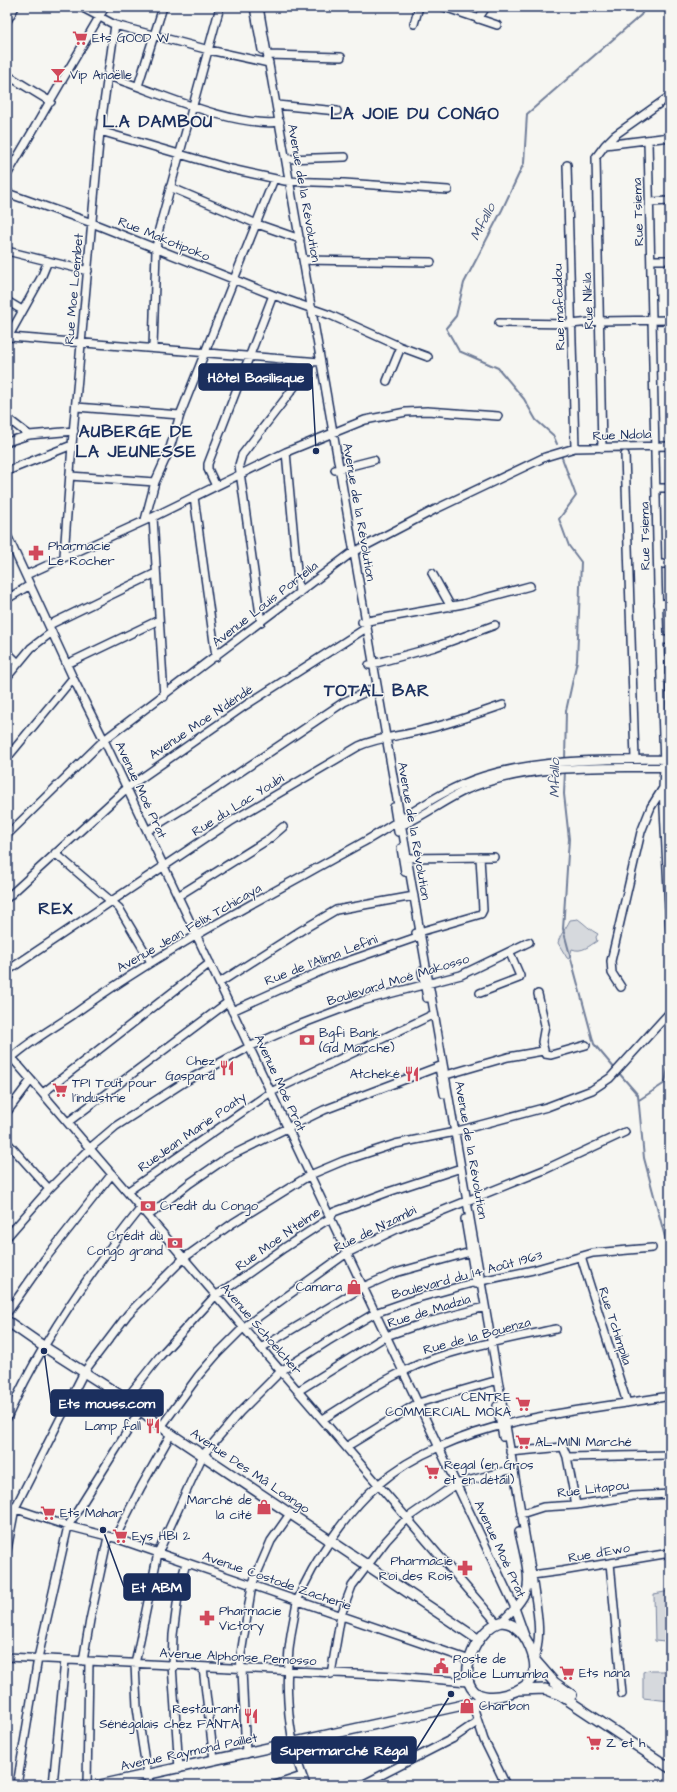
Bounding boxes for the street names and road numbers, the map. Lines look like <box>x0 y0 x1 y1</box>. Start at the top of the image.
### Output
street label: Avenue de la Révolution <box>283 122 325 264</box>
street label: Rue Tsiema <box>628 177 648 247</box>
street label: Rue Makotipoko <box>115 212 213 266</box>
street label: Rue Moe Loembet <box>60 232 88 345</box>
street label: Rue mafoudou <box>548 263 570 351</box>
street label: Rue Nikila <box>578 272 598 330</box>
street label: Rue Ndola <box>592 425 652 445</box>
street label: Avenue de la Révolution <box>338 441 380 583</box>
street label: Rue Tsiema <box>635 501 655 570</box>
street label: Avenue Louis Portella <box>208 557 322 651</box>
street label: Avenue Moe N'déndé <box>145 680 257 764</box>
street label: Avenue Moé Prat <box>111 739 172 842</box>
street label: Avenue de la Révolution <box>393 760 435 902</box>
street label: Rue du Lac Youbi <box>188 769 288 841</box>
street label: Avenue Jean Félix Tchicaya <box>113 879 266 978</box>
street label: Rue de l'Alima Lefini <box>262 930 380 990</box>
street label: Boulevard Moé Makosso <box>325 950 472 1010</box>
street label: Avenue Moé Prat <box>250 1032 311 1135</box>
street label: Avenue de la Révolution <box>450 1079 492 1221</box>
street label: RueJean Marie Poaty <box>134 1088 250 1177</box>
street label: Rue de N'zambi <box>331 1201 419 1257</box>
street label: Rue Moe N'telme <box>232 1203 324 1275</box>
street label: Boulevard du 14 Août 1963 <box>390 1246 545 1304</box>
street label: Avenue Schoelcher <box>216 1279 306 1379</box>
street label: Rue Tchimpila <box>594 1285 636 1368</box>
street label: Rue de Madzia <box>385 1290 473 1332</box>
street label: Rue de la Bouenza <box>421 1313 533 1359</box>
street label: Avenue Des Mâ Loango <box>186 1424 314 1519</box>
street label: Rue Litapou <box>556 1476 630 1502</box>
street label: Avenue Moé Prat <box>470 1498 531 1601</box>
street label: Rue d'Ewo <box>567 1539 632 1567</box>
street label: Avenue Costode Zacherie <box>200 1547 354 1615</box>
street label: Avenue Alphonse Pemosso <box>159 1644 318 1670</box>
street label: Avenue Raymond Paillet <box>119 1729 260 1776</box>

